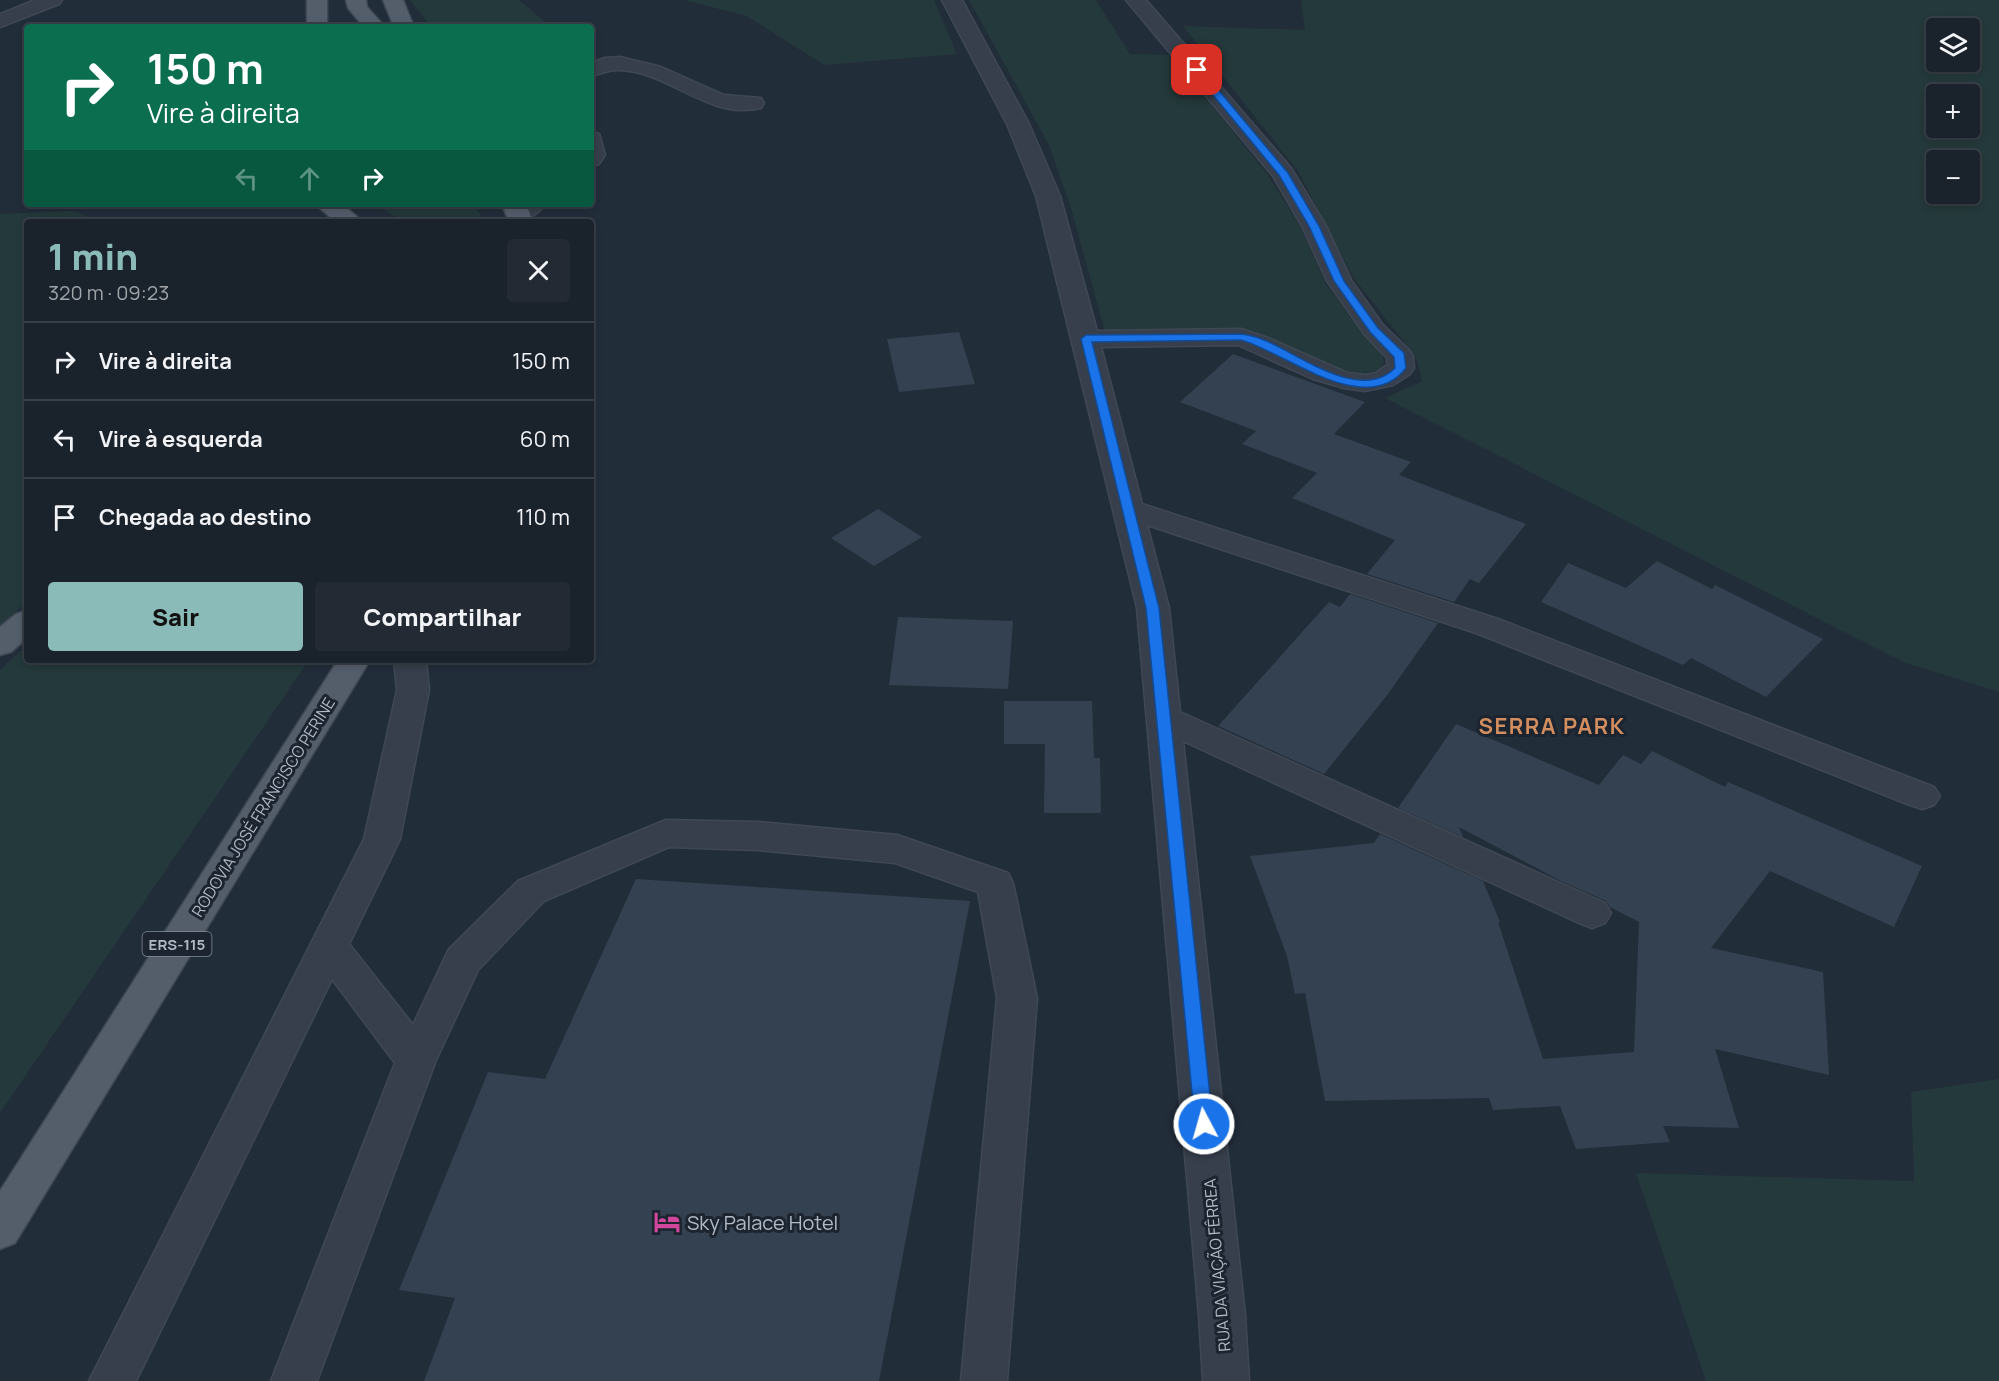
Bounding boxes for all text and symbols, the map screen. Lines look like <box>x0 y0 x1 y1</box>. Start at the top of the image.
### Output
map controls <box>1926 18 1980 204</box>
button: layers <box>1926 18 1980 72</box>
text: 150 m <box>147 39 264 97</box>
pin <box>1171 44 1222 95</box>
icon: right <box>48 48 126 126</box>
icon: arrive <box>1180 53 1213 86</box>
button: + <box>1926 84 1980 138</box>
text: Vire à direita <box>147 94 300 131</box>
button: − <box>1926 150 1980 204</box>
icon: left <box>230 162 263 195</box>
icon: ahead <box>293 162 326 195</box>
icon: right <box>356 162 389 195</box>
text: 1 min <box>48 232 138 281</box>
button: close <box>507 239 570 302</box>
text: 320 m · 09:23 <box>48 279 169 306</box>
icon: right <box>48 345 81 378</box>
text: Vire à direita <box>99 346 232 376</box>
text: 150 m <box>512 346 570 376</box>
icon: left <box>48 423 81 456</box>
text: Vire à esquerda <box>99 424 263 454</box>
text: 60 m <box>520 424 570 454</box>
icon: arrive <box>48 501 81 534</box>
text: Chegada ao destino <box>99 502 311 532</box>
text: 110 m <box>516 502 570 532</box>
button: Sair <box>48 582 303 651</box>
button: Compartilhar <box>315 582 570 651</box>
street label: RODOVIA JOSÉ FRANCISCO PERINE <box>186 693 340 921</box>
district label: SERRA PARK <box>1479 711 1625 741</box>
road number: ERS-115 <box>142 932 212 956</box>
position arrow <box>1172 1092 1236 1156</box>
street label: RUA DA VIAÇÃO FÊRREA <box>1198 1178 1236 1352</box>
hotel icon: Sky Palace Hotel <box>652 1207 682 1237</box>
place label: Sky Palace Hotel <box>687 1209 838 1236</box>

